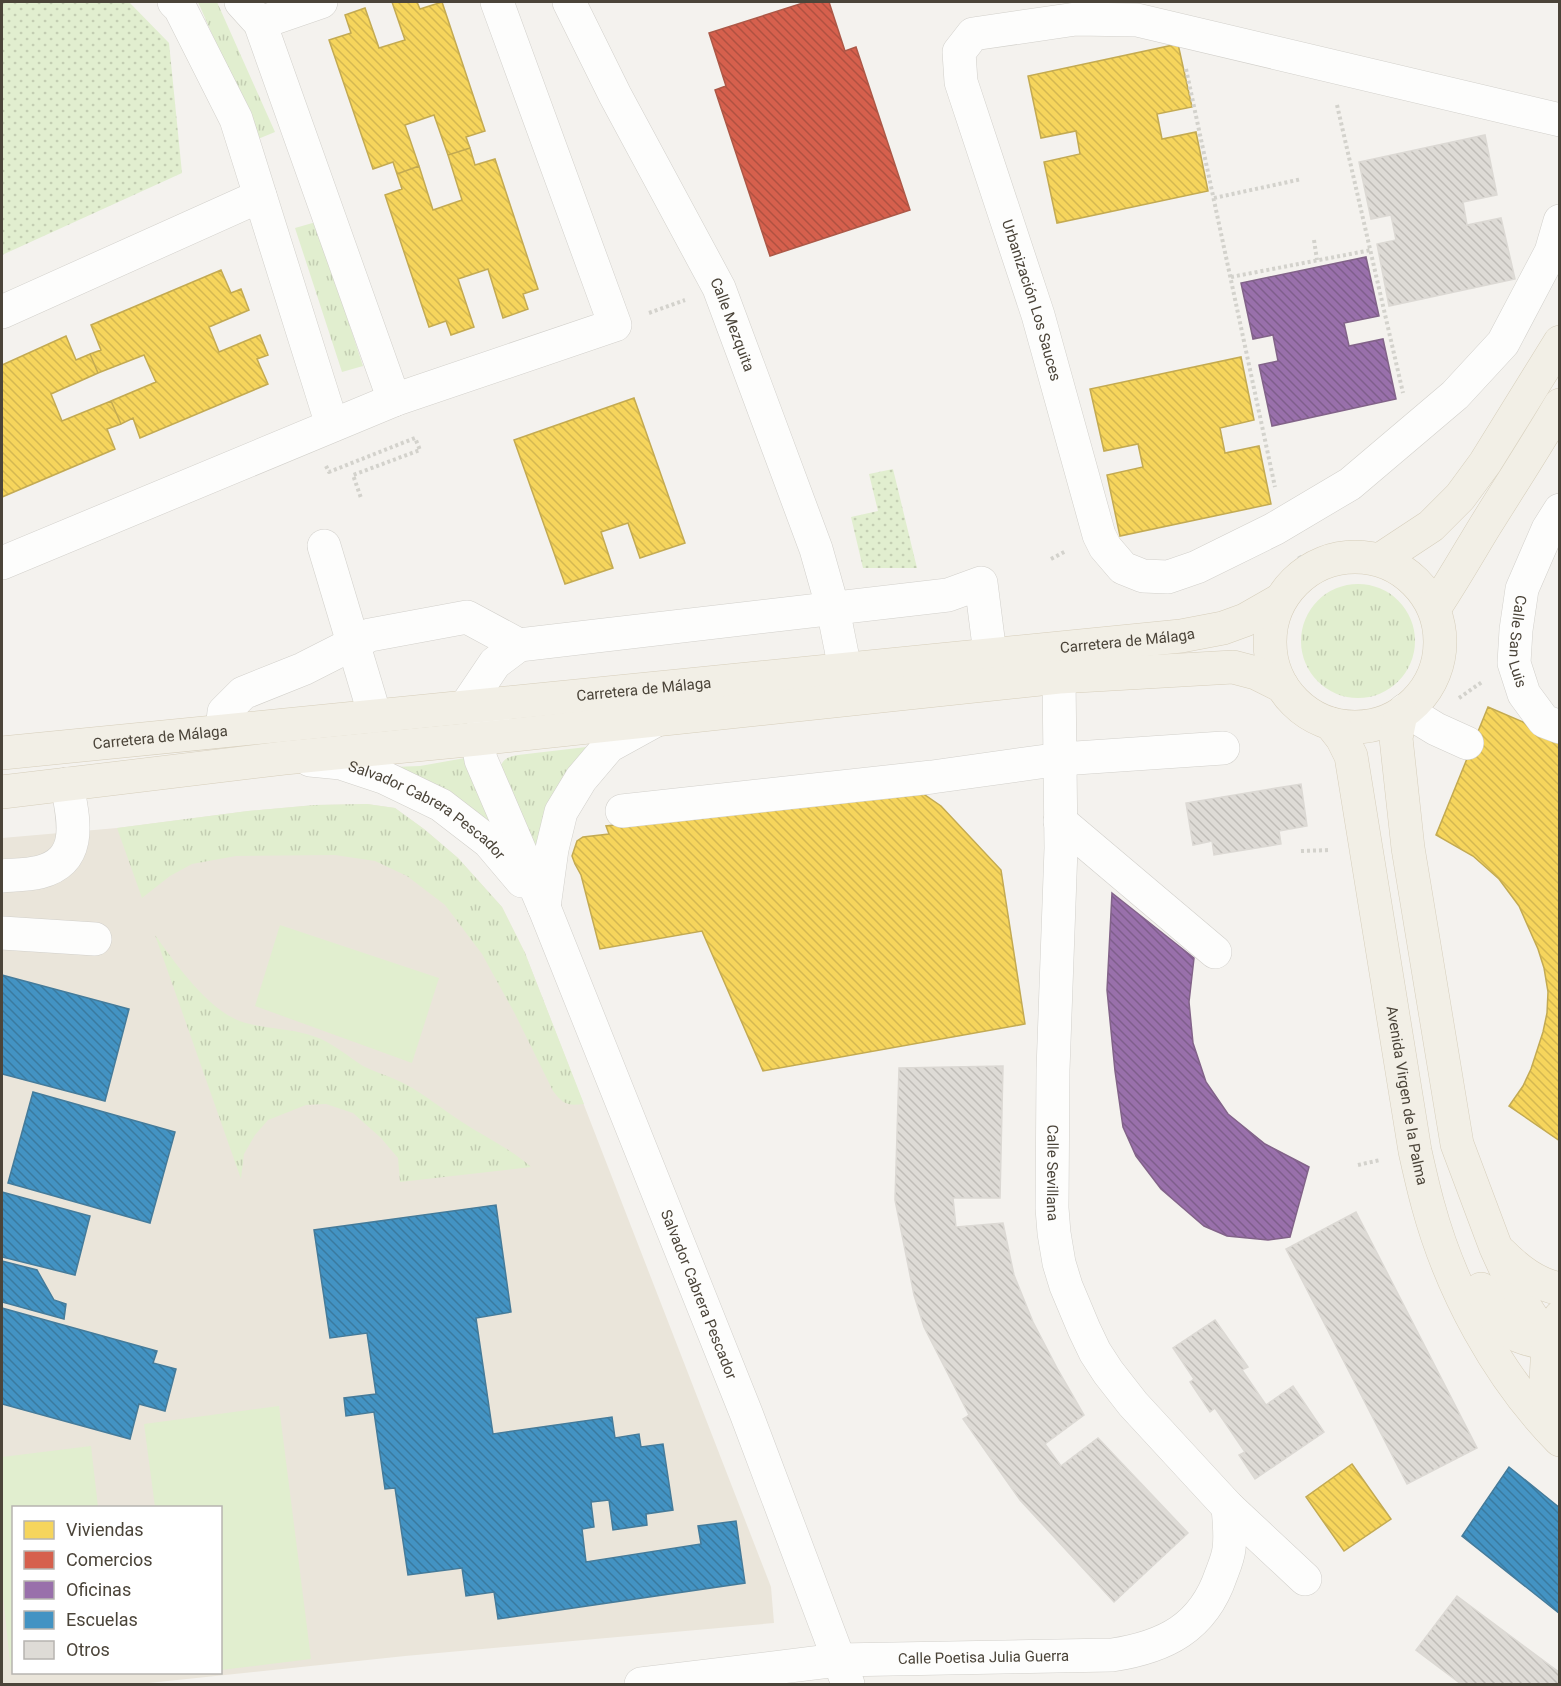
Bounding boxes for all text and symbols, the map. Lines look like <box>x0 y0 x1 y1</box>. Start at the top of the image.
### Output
street label: Urbanización Los Sauces <box>998 217 1065 383</box>
street label: Calle Mezquita <box>706 275 758 374</box>
street label: Calle San Luis <box>1505 594 1530 690</box>
street label: Carretera de Málaga <box>1059 625 1196 657</box>
street label: Carretera de Málaga <box>576 674 712 705</box>
street label: Carretera de Málaga <box>92 722 228 753</box>
street label: Salvador Cabrera Pescador <box>346 757 509 863</box>
street label: Avenida Virgen de la Palma <box>1383 1004 1432 1187</box>
street label: Calle Sevillana <box>1043 1124 1062 1222</box>
street label: Salvador Cabrera Pescador <box>657 1207 741 1382</box>
legend <box>12 1506 222 1674</box>
text: Viviendas <box>66 1519 144 1540</box>
text: Comercios <box>66 1549 153 1570</box>
text: Oficinas <box>66 1579 131 1600</box>
text: Escuelas <box>66 1609 138 1630</box>
text: Otros <box>66 1639 110 1660</box>
street label: Calle Poetisa Julia Guerra <box>898 1647 1069 1668</box>

